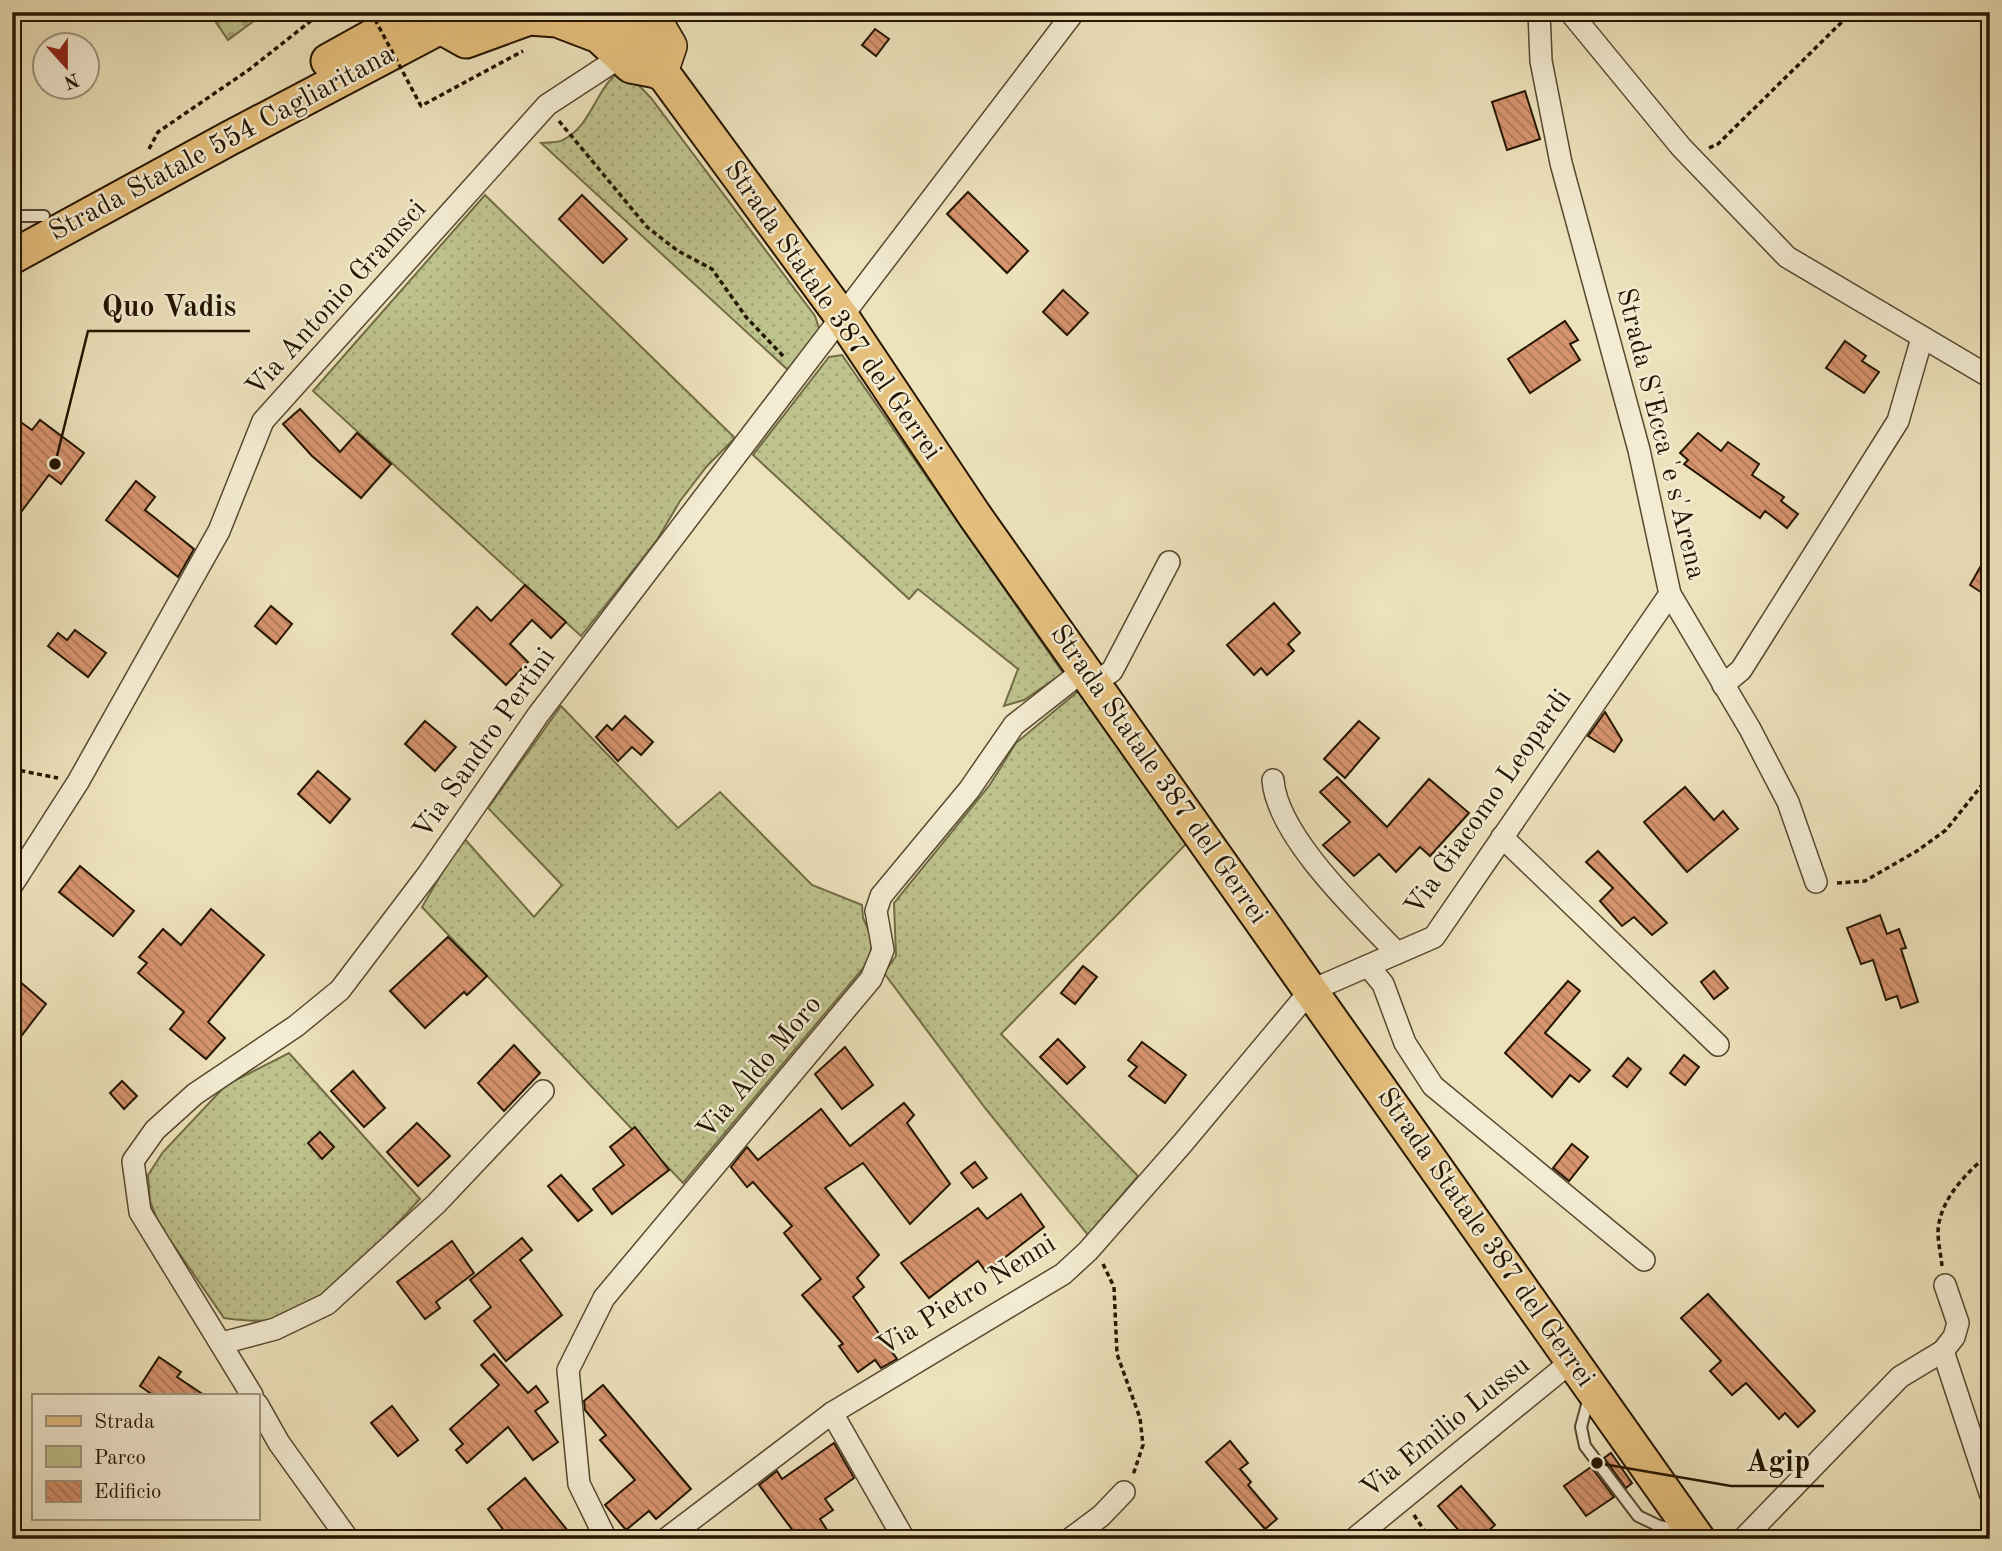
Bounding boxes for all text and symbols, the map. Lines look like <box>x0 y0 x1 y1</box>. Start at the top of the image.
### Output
north arrow <box>32 32 102 102</box>
street label: Strada Statale 554 Cagliaritana <box>45 41 399 247</box>
text: N <box>61 68 81 91</box>
street label: Strada Statale 387 del Gerrei <box>718 157 946 465</box>
street label: Via Antonio Gramsci <box>242 195 432 403</box>
callout: Quo Vadis <box>88 280 250 331</box>
street label: Strada S'Ecca 'e s'Arena <box>1610 285 1710 583</box>
text: Quo Vadis <box>102 293 236 323</box>
street label: Strada Statale 387 del Gerrei <box>1044 621 1272 929</box>
street label: Via Sandro Pertini <box>409 644 561 844</box>
street label: Via Giacomo Leopardi <box>1400 685 1578 921</box>
street label: Via Aldo Moro <box>692 991 828 1145</box>
street label: Strada Statale 387 del Gerrei <box>1371 1084 1599 1392</box>
street label: Via Pietro Nenni <box>873 1230 1061 1362</box>
street label: Via Emilio Lussu <box>1356 1351 1536 1505</box>
legend <box>32 1394 259 1520</box>
text: Strada <box>94 1412 155 1433</box>
callout: Agip <box>1731 1435 1824 1486</box>
text: Parco <box>94 1448 146 1469</box>
text: Agip <box>1746 1448 1810 1478</box>
text: Edificio <box>94 1482 162 1503</box>

